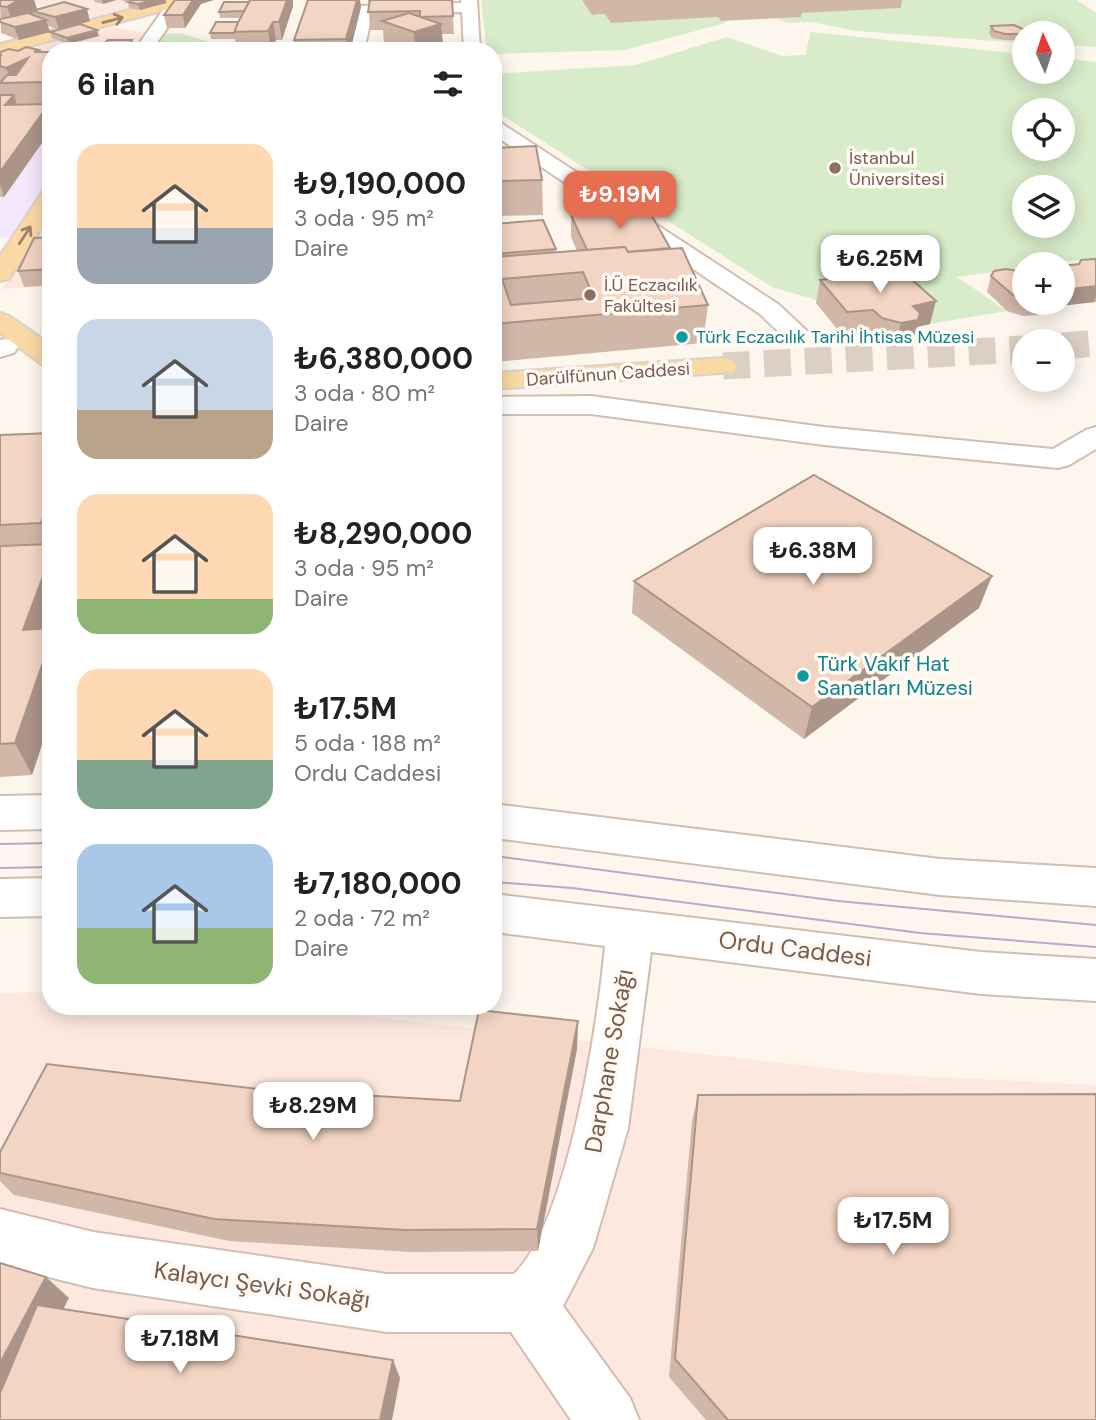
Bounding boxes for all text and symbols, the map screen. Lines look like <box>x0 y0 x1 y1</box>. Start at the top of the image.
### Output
one-way arrow <box>102 12 124 25</box>
north arrow <box>1012 21 1074 84</box>
map controls <box>1012 21 1075 392</box>
text: 6 ilan <box>77 65 155 104</box>
icon: filters <box>429 65 467 103</box>
button: locate <box>1012 98 1075 161</box>
place label: İstanbul Üniversitesi <box>849 146 944 191</box>
marker: İstanbul Üniversitesi <box>827 160 843 176</box>
text: ₺9,190,000 <box>294 164 466 203</box>
icon: home <box>133 172 217 256</box>
pin: ₺9.19M <box>563 172 677 231</box>
button: layers <box>1012 175 1075 238</box>
text: ₺9.19M <box>579 179 661 209</box>
text: 3 oda · 95 m² <box>294 203 434 233</box>
one-way arrow <box>18 226 32 245</box>
text: Daire <box>294 233 349 263</box>
pin: ₺6.25M <box>823 236 937 295</box>
text: ₺6.25M <box>837 243 923 273</box>
button: + <box>1012 252 1075 315</box>
place label: İ.Ü Eczacılık Fakültesi <box>604 273 698 318</box>
marker: İ.Ü Eczacılık Fakültesi <box>582 287 598 303</box>
place label: Türk Eczacılık Tarihi İhtisas Müzesi <box>696 325 974 349</box>
marker: Türk Eczacılık Tarihi İhtisas Müzesi <box>674 329 690 345</box>
button: − <box>1012 329 1075 392</box>
text: ₺6,380,000 <box>294 339 473 378</box>
icon: home <box>133 347 217 431</box>
street label: Darülfünun Caddesi <box>525 356 691 392</box>
text: 3 oda · 80 m² <box>294 378 435 408</box>
text: Daire <box>294 408 349 438</box>
text: ₺8,290,000 <box>294 514 472 553</box>
icon: home <box>133 522 217 606</box>
pin: ₺6.38M <box>756 528 870 587</box>
text: ₺6.38M <box>769 535 857 565</box>
text: 3 oda · 95 m² <box>294 553 434 583</box>
text: Daire <box>294 583 349 613</box>
place label: Türk Vakıf Hat Sanatları Müzesi <box>817 650 973 702</box>
marker: Türk Vakıf Hat Sanatları Müzesi <box>795 668 811 684</box>
text: ₺17.5M <box>294 689 397 728</box>
icon: home <box>133 697 217 781</box>
text: 5 oda · 188 m² <box>294 728 441 758</box>
text: Ordu Caddesi <box>294 758 441 788</box>
text: ₺7,180,000 <box>294 864 462 903</box>
icon: home <box>133 872 217 956</box>
text: 2 oda · 72 m² <box>294 903 430 933</box>
street label: Ordu Caddesi <box>717 924 873 973</box>
text: Daire <box>294 933 349 963</box>
street label: Darphane Sokağı <box>577 967 640 1155</box>
pin: ₺8.29M <box>256 1082 370 1142</box>
text: ₺8.29M <box>269 1090 357 1120</box>
pin: ₺17.5M <box>836 1198 950 1257</box>
text: ₺17.5M <box>854 1205 932 1235</box>
street label: Kalaycı Şevki Sokağı <box>152 1254 372 1315</box>
pin: ₺7.18M <box>123 1316 237 1375</box>
text: ₺7.18M <box>141 1323 219 1353</box>

